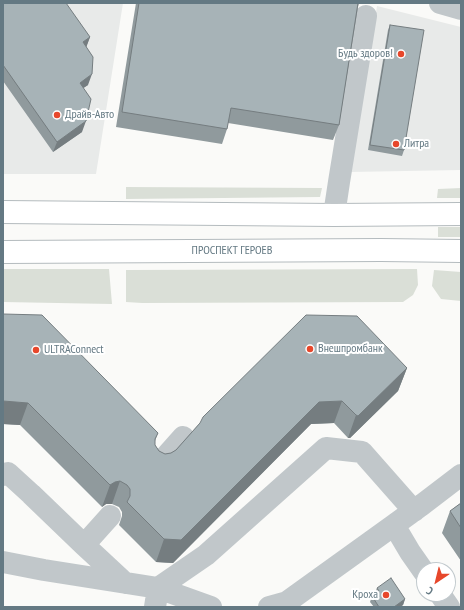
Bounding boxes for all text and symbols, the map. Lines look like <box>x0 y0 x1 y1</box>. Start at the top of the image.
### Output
place label: Будь здоров! <box>338 47 393 61</box>
marker: Будь здоров! <box>396 49 406 59</box>
place label: Драйв-Авто <box>65 108 114 122</box>
marker: Драйв-Авто <box>52 110 62 120</box>
place label: Литра <box>404 137 429 151</box>
marker: Литра <box>391 139 401 149</box>
street label: ПРОСПЕКТ ГЕРОЕВ <box>192 244 272 258</box>
place label: Внешпромбанк <box>318 342 383 356</box>
place label: ULTRAConnect <box>44 343 104 357</box>
marker: Внешпромбанк <box>305 344 315 354</box>
marker: ULTRAConnect <box>31 345 41 355</box>
north arrow <box>416 562 456 602</box>
text: С <box>424 584 436 598</box>
place label: Кроха <box>352 588 378 602</box>
marker: Кроха <box>381 590 391 600</box>

